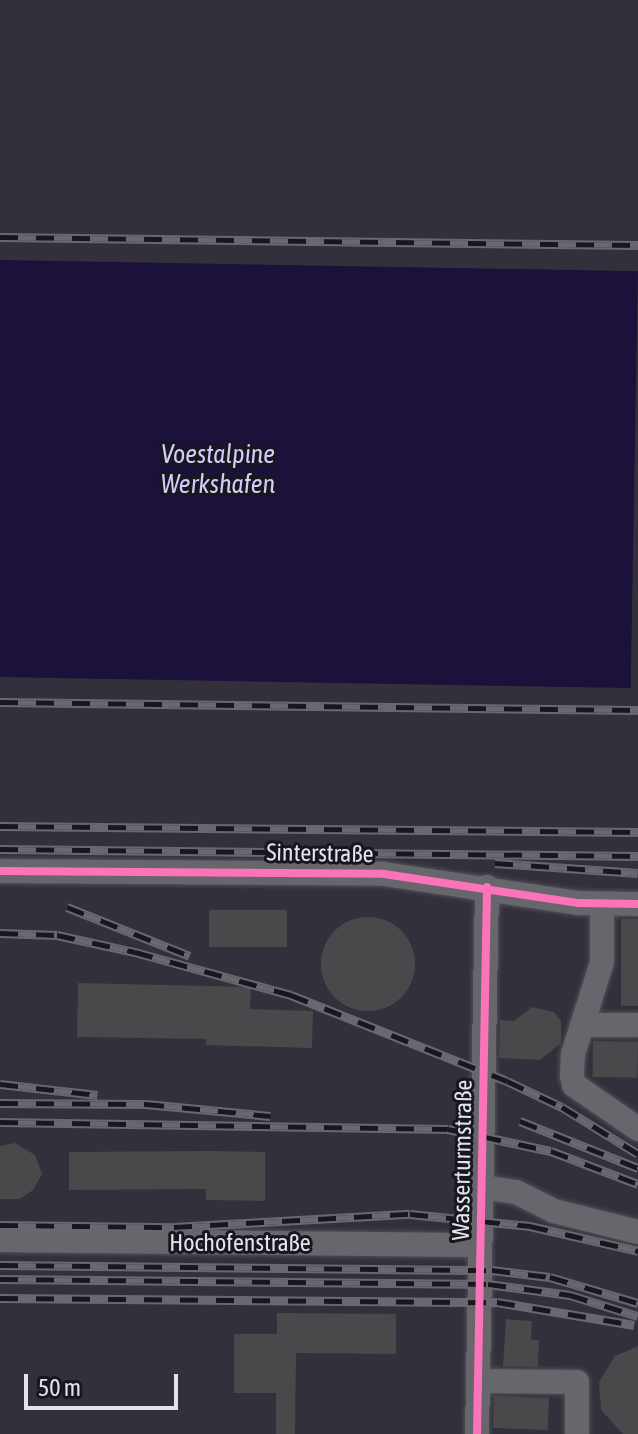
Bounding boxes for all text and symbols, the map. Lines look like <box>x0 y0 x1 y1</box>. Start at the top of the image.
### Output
water label: Voestalpine Werkshafen <box>161 439 275 500</box>
street label: Sinterstraße <box>266 838 374 868</box>
street label: Wasserturmstraße <box>446 1079 478 1241</box>
street label: Hochofenstraße <box>169 1229 311 1257</box>
scale bar <box>28 1358 182 1408</box>
text: 50 m <box>38 1374 81 1401</box>

